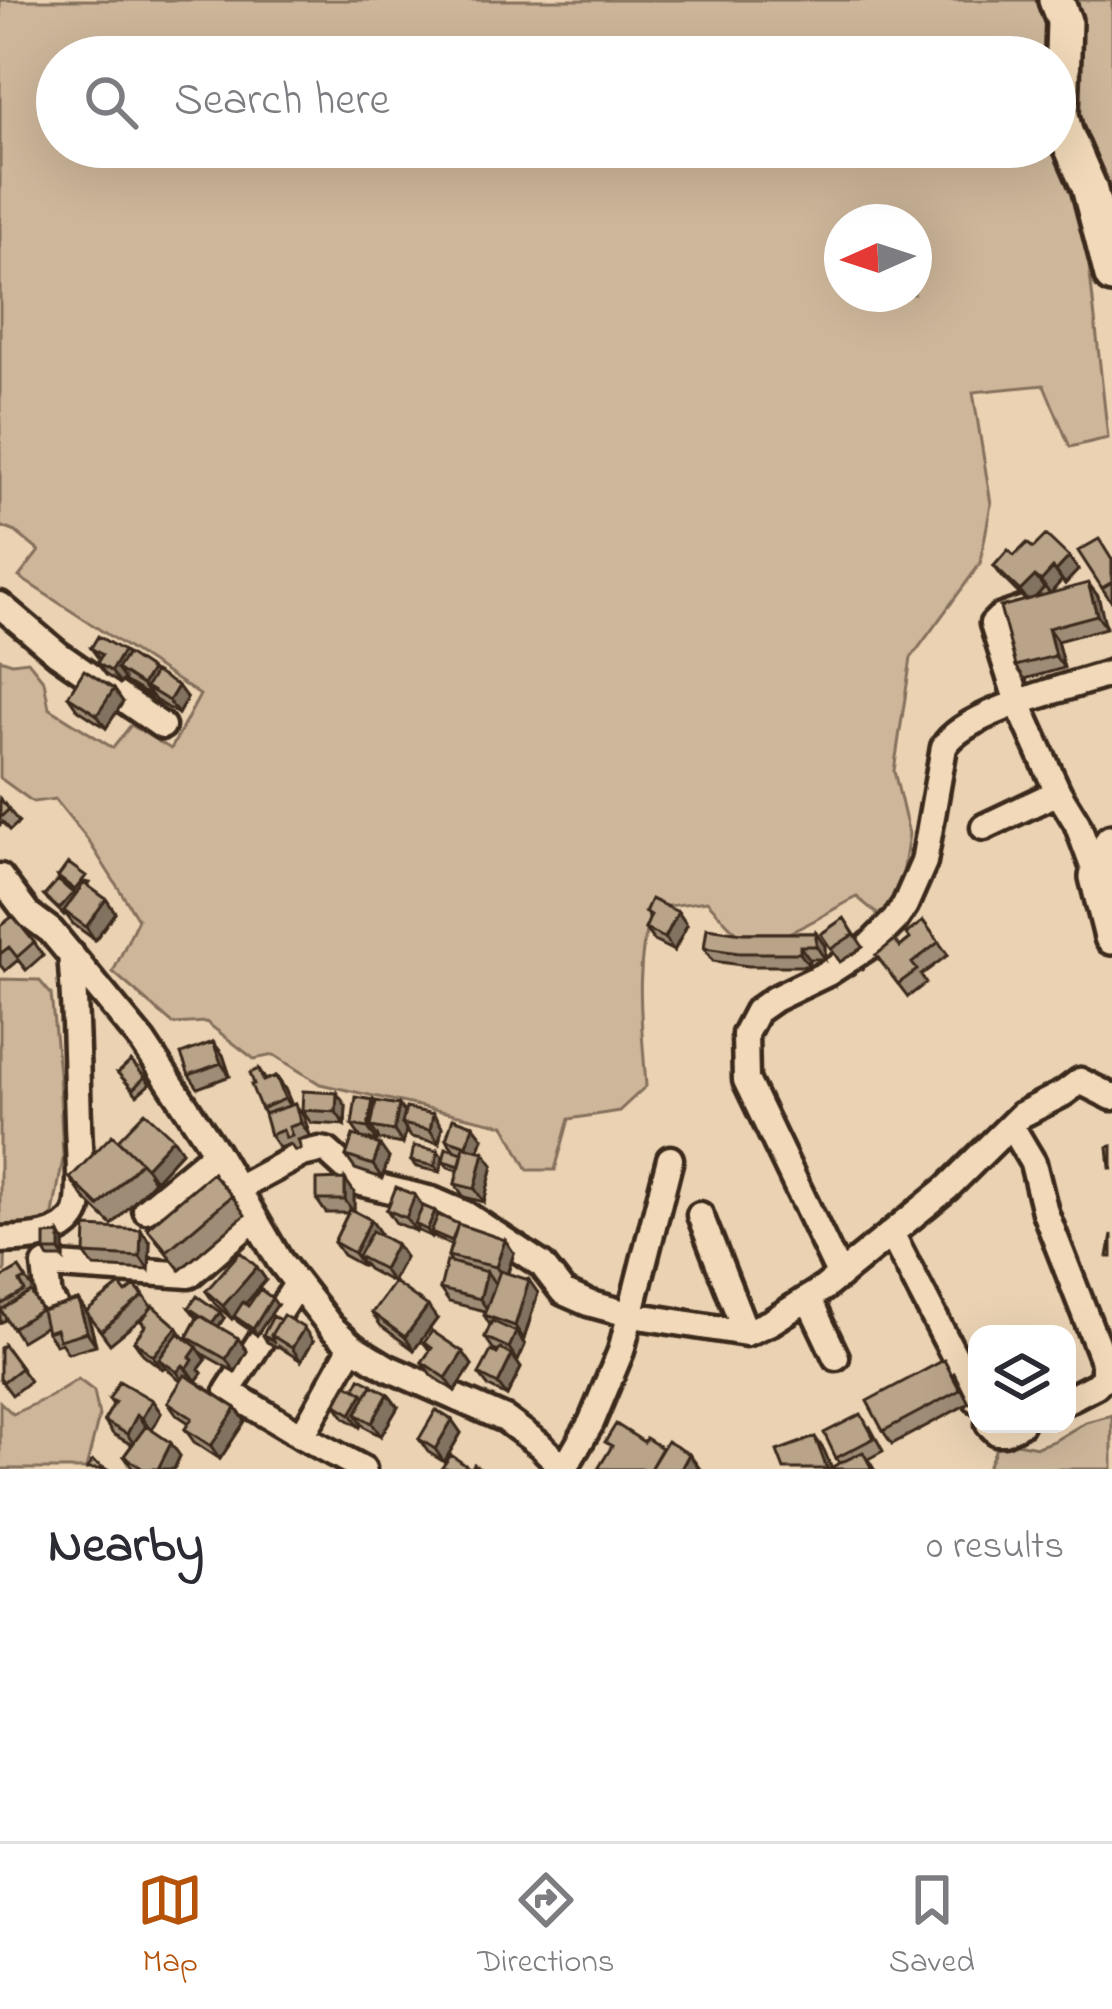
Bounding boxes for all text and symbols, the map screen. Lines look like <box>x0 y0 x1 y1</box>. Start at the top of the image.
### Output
search box <box>36 36 1076 168</box>
icon: search <box>78 69 144 135</box>
text: Search here <box>174 69 390 135</box>
north arrow <box>824 204 932 312</box>
map controls <box>968 1325 1076 1433</box>
button: layers <box>968 1325 1076 1433</box>
text: Nearby <box>48 1510 204 1585</box>
text: 0 results <box>926 1519 1064 1576</box>
tab: Map <box>137 1867 203 1987</box>
tab: Directions <box>477 1867 614 1987</box>
tab: Saved <box>889 1867 975 1987</box>

